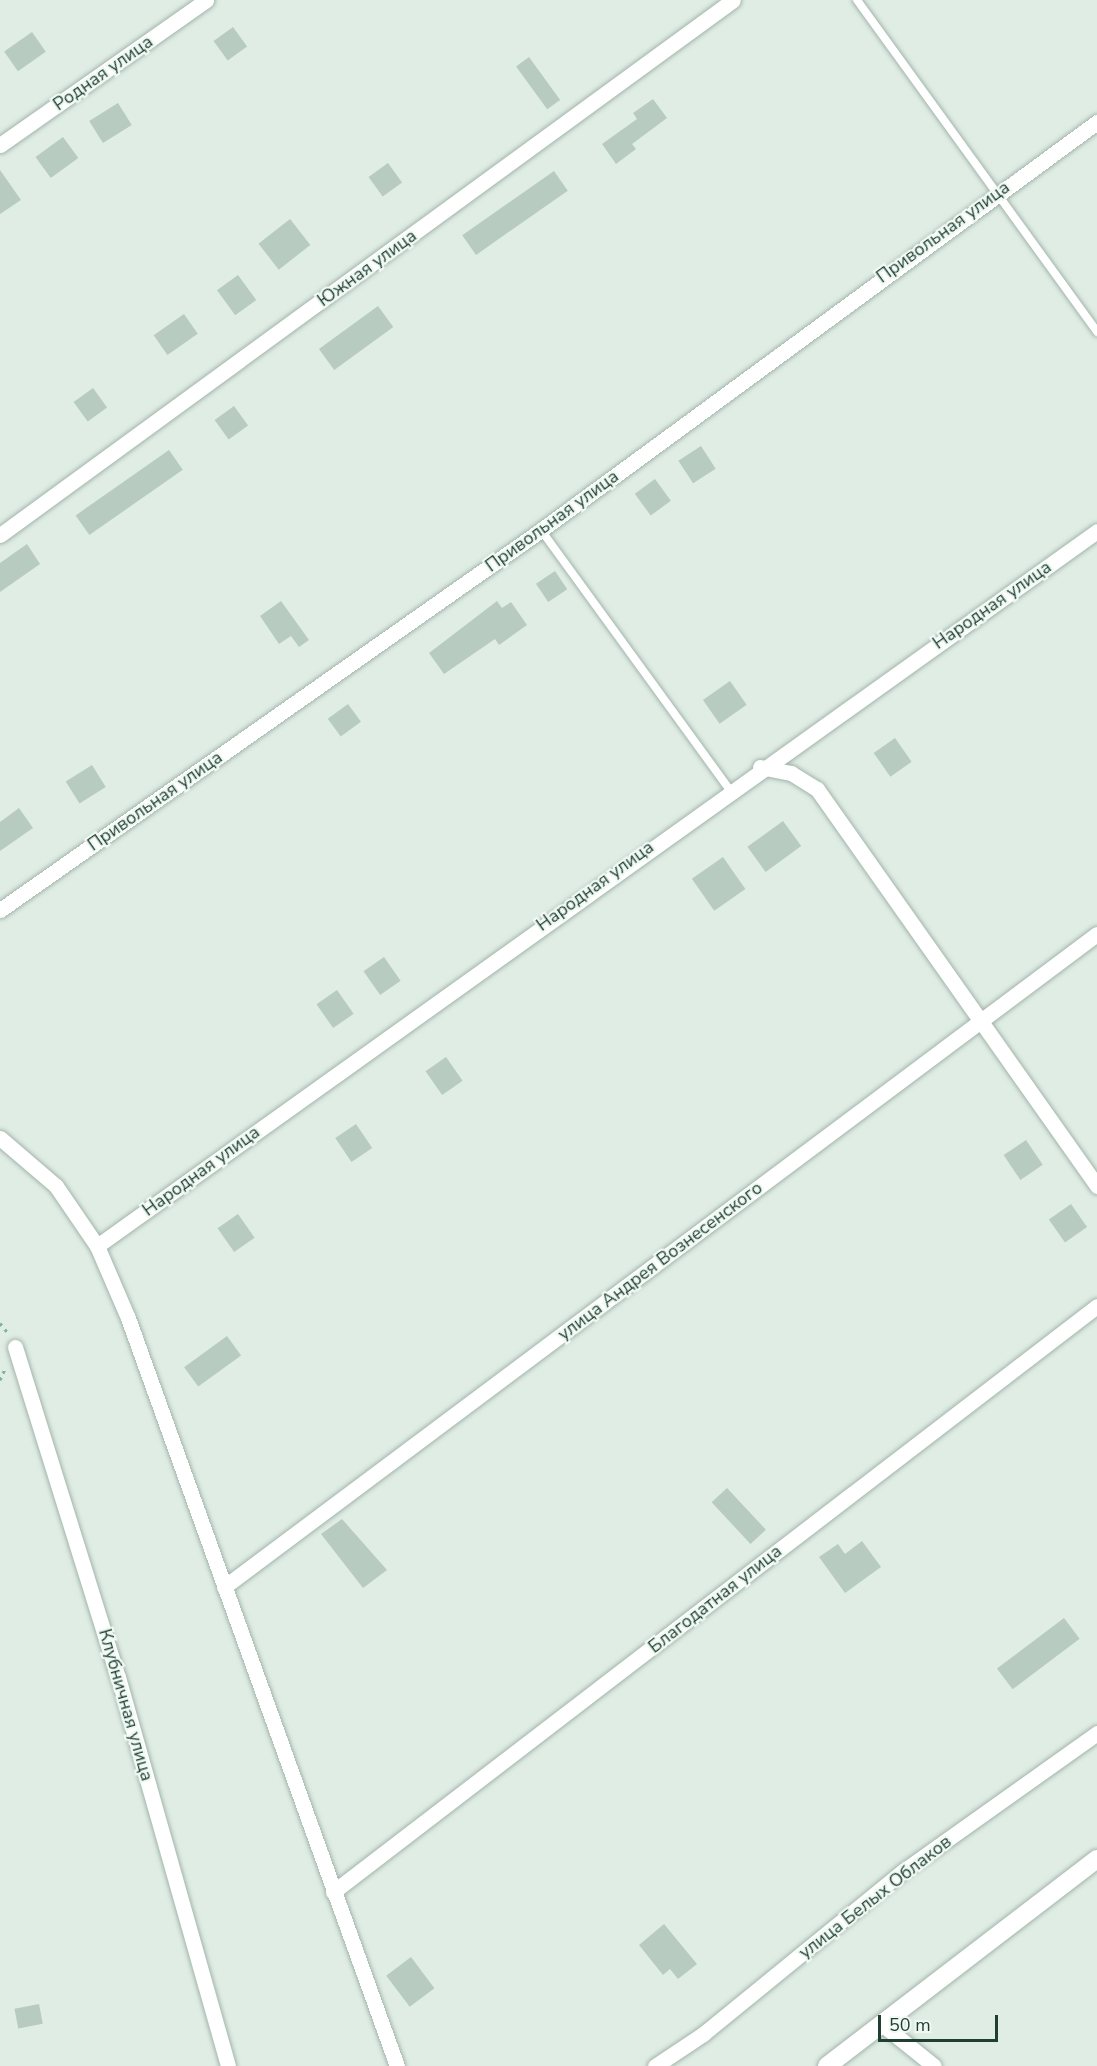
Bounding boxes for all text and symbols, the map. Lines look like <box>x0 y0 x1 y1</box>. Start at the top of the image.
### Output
street label: Родная улица <box>49 31 157 115</box>
street label: Привольная улица <box>872 176 1014 288</box>
street label: Южная улица <box>313 225 421 311</box>
street label: Привольная улица <box>481 465 623 577</box>
street label: Народная улица <box>929 556 1055 654</box>
street label: Привольная улица <box>84 746 226 856</box>
street label: Народная улица <box>532 836 658 936</box>
street label: Народная улица <box>138 1121 264 1221</box>
street label: улица Андрея Вознесенского <box>553 1177 767 1345</box>
street label: Благодатная улица <box>644 1540 786 1658</box>
street label: Клубничная улица <box>94 1626 158 1784</box>
street label: улица Белых Облаков <box>794 1831 956 1963</box>
scale bar <box>881 2003 1001 2041</box>
text: 50 m <box>889 2013 931 2037</box>

